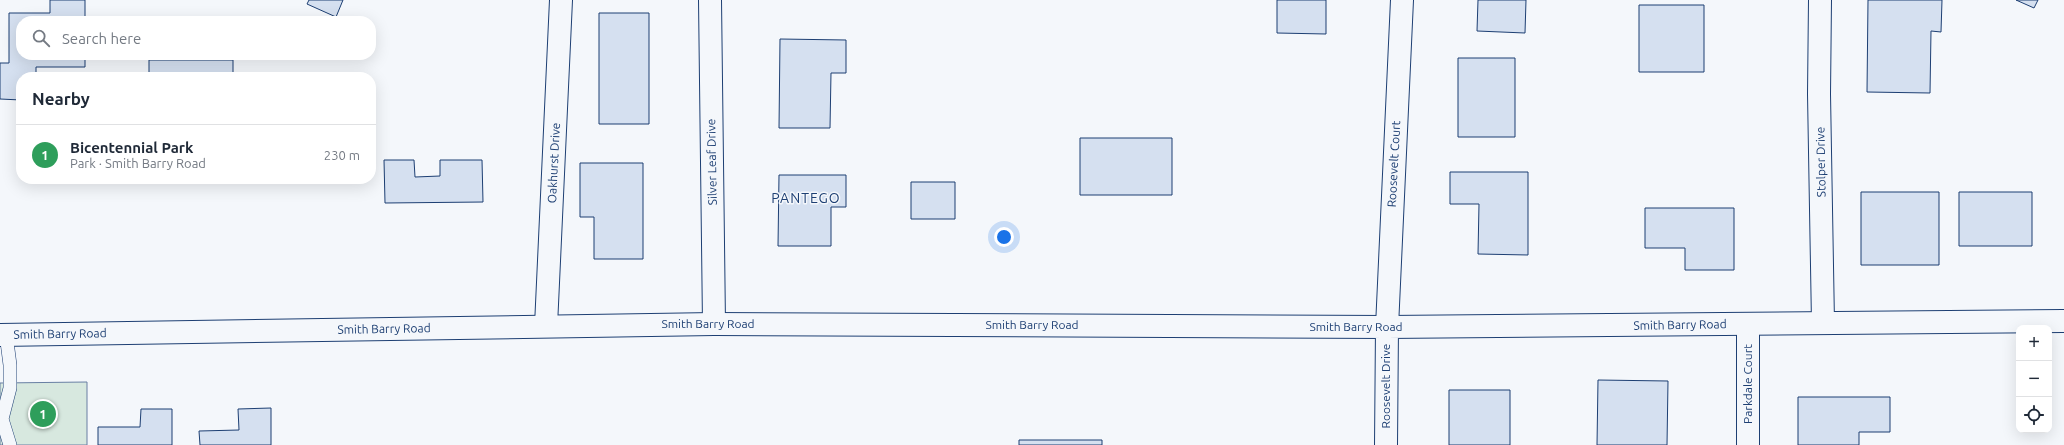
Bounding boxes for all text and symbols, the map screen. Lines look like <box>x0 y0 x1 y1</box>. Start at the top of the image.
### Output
search box <box>16 16 376 60</box>
icon: search <box>30 27 52 49</box>
text: Search here <box>62 30 141 47</box>
text: Nearby <box>32 89 90 108</box>
street label: Silver Leaf Drive <box>704 119 719 205</box>
street label: Roosevelt Court <box>1385 120 1402 208</box>
street label: Oakhurst Drive <box>545 122 562 204</box>
street label: Stolper Drive <box>1813 127 1828 197</box>
text: Bicentennial Park <box>70 139 193 156</box>
text: 1 <box>41 148 49 162</box>
text: 230 m <box>324 148 360 162</box>
text: Park · Smith Barry Road <box>70 156 206 170</box>
district label: PANTEGO <box>771 190 841 206</box>
your location <box>994 227 1014 247</box>
street label: Smith Barry Road <box>661 317 755 330</box>
street label: Smith Barry Road <box>1633 317 1727 332</box>
street label: Smith Barry Road <box>985 318 1079 331</box>
street label: Smith Barry Road <box>1309 320 1403 333</box>
street label: Smith Barry Road <box>337 321 431 336</box>
map controls <box>2016 325 2052 433</box>
button: + <box>2016 325 2052 361</box>
street label: Smith Barry Road <box>13 326 107 341</box>
street label: Roosevelt Drive <box>1379 344 1392 428</box>
street label: Parkdale Court <box>1741 344 1754 424</box>
button: − <box>2016 361 2052 397</box>
button: locate <box>2016 397 2052 433</box>
pin: 1 <box>30 399 56 429</box>

